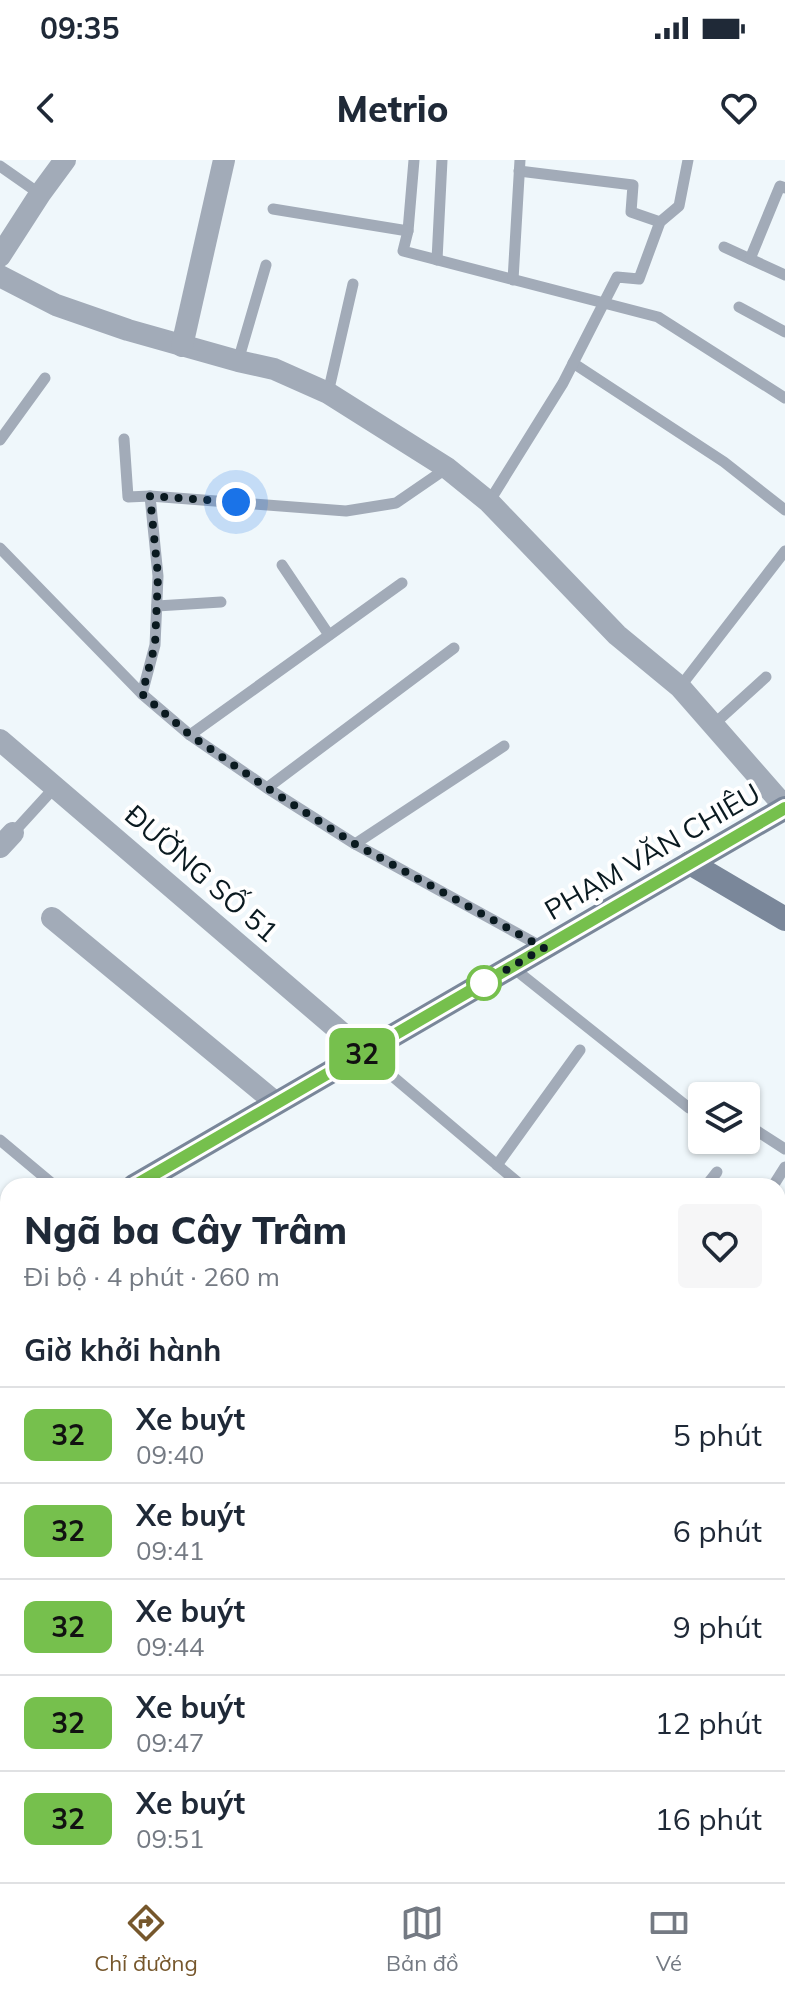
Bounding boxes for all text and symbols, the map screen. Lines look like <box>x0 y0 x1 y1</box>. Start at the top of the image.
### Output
text: 09:35 <box>40 9 119 47</box>
icon: back <box>24 86 68 130</box>
text: Metrio <box>337 86 448 131</box>
icon: heart <box>717 86 761 130</box>
your location <box>216 482 256 522</box>
street label: PHẠM VĂN CHIÊU <box>538 775 766 927</box>
street label: ĐƯỜNG SỐ 51 <box>118 797 286 949</box>
unlabelled marker <box>467 966 501 1000</box>
line badge: 32 <box>326 1028 398 1080</box>
text: 32 <box>345 1036 379 1071</box>
map controls <box>688 1082 760 1154</box>
button: layers <box>688 1082 760 1154</box>
button: heart <box>678 1204 762 1288</box>
text: Ngã ba Cây Trâm <box>24 1206 347 1254</box>
text: Đi bộ · 4 phút · 260 m <box>24 1260 280 1293</box>
text: Giờ khởi hành <box>24 1331 221 1369</box>
text: Xe buýt <box>136 1400 245 1438</box>
text: 5 phút <box>673 1416 762 1454</box>
text: 32 <box>51 1417 85 1452</box>
text: 09:40 <box>136 1438 204 1471</box>
text: Xe buýt <box>136 1496 245 1534</box>
text: 6 phút <box>673 1512 762 1550</box>
text: 32 <box>51 1513 85 1548</box>
text: 09:41 <box>136 1534 204 1567</box>
text: Xe buýt <box>136 1592 245 1630</box>
text: 9 phút <box>673 1608 762 1646</box>
text: 32 <box>51 1609 85 1644</box>
text: 09:44 <box>136 1630 204 1663</box>
text: Xe buýt <box>136 1688 245 1726</box>
text: 12 phút <box>655 1704 762 1742</box>
text: 32 <box>51 1705 85 1740</box>
text: 09:47 <box>136 1726 204 1759</box>
text: Xe buýt <box>136 1784 245 1822</box>
text: 16 phút <box>655 1800 762 1838</box>
text: 32 <box>51 1801 85 1836</box>
text: 09:51 <box>136 1822 204 1855</box>
tab: Chỉ đường <box>94 1901 198 1977</box>
tab: Bản đồ <box>386 1901 459 1977</box>
tab: Vé <box>647 1901 691 1977</box>

